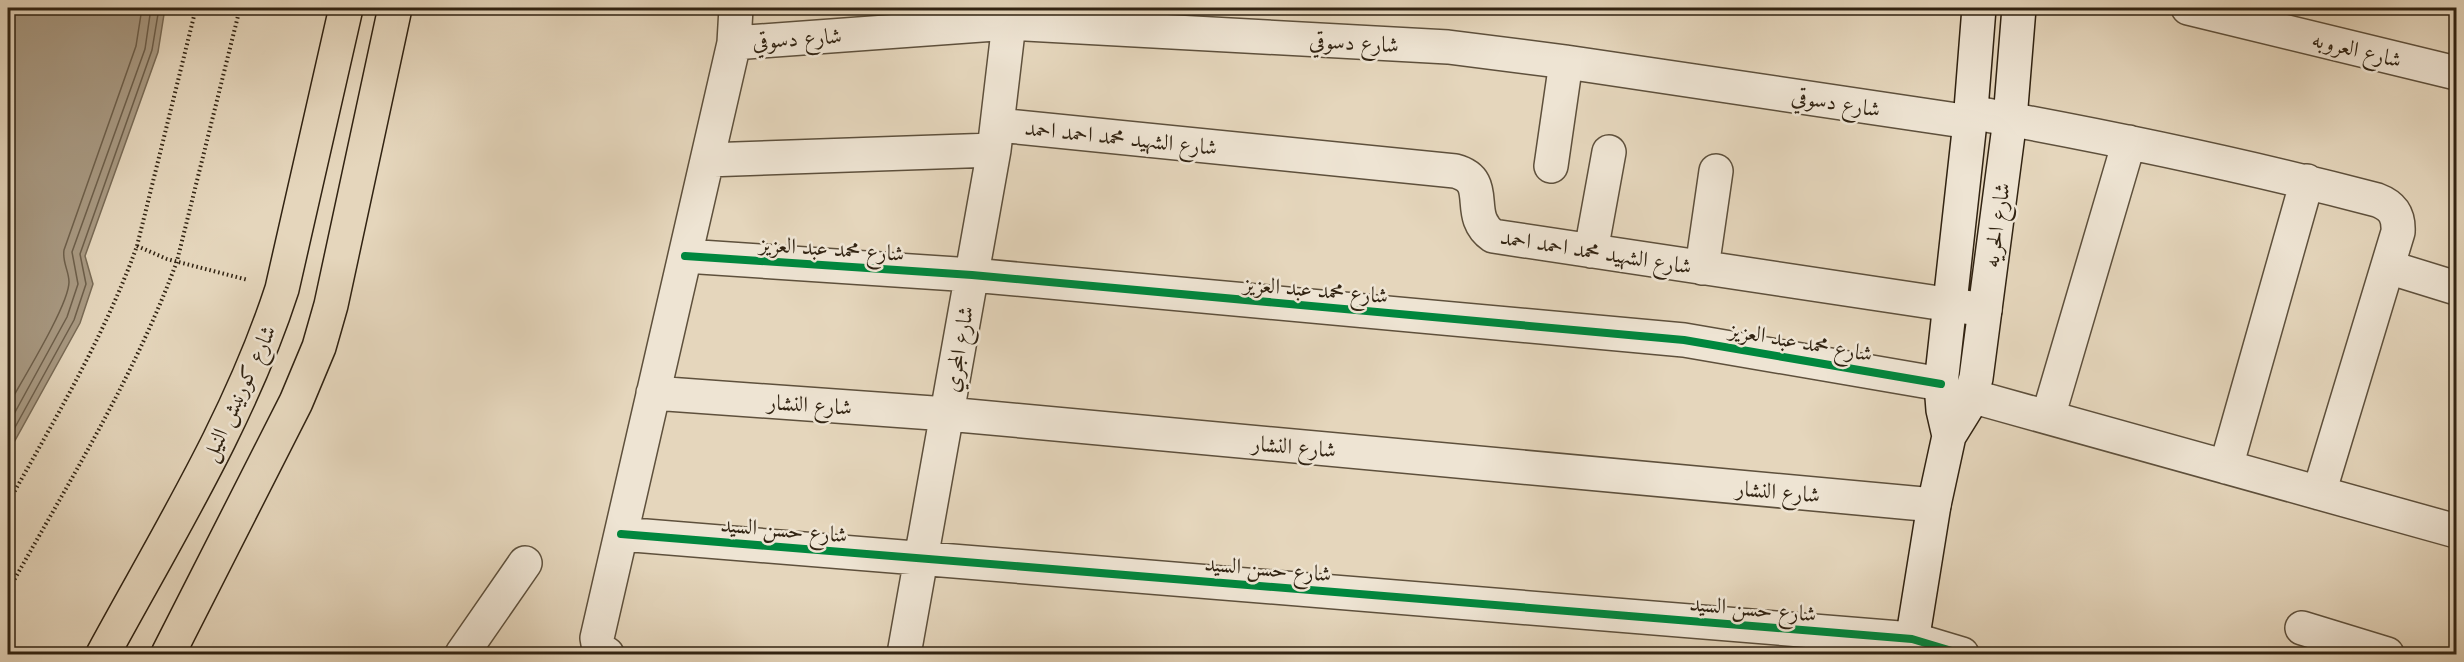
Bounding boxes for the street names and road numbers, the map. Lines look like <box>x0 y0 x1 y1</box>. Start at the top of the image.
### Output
street label: شارع دسوقي <box>751 21 843 60</box>
street label: شارع العروبه <box>2308 24 2405 78</box>
street label: شارع دسوقي <box>1308 26 1400 63</box>
street label: شارع دسوقي <box>1789 81 1883 128</box>
street label: شارع الشهيد محمد احمد احمد <box>1023 113 1219 166</box>
street label: شارع الحريه <box>1976 181 2021 270</box>
street label: شارع الشهيد محمد احمد احمد <box>1497 222 1694 285</box>
street label: شارع محمد عبد العزيز <box>756 229 905 272</box>
street label: شارع محمد عبد العزيز <box>1240 269 1389 314</box>
street label: شارع المجري <box>937 304 984 395</box>
street label: شارع محمد عبد العزيز <box>1724 314 1875 372</box>
street label: شارع كورنيش النيل <box>194 320 286 468</box>
street label: شارع النشار <box>765 387 853 426</box>
street label: شارع النشار <box>1248 428 1337 469</box>
street label: شارع النشار <box>1732 473 1821 514</box>
street label: شارع حسن السيد <box>719 510 849 553</box>
street label: شارع حسن السيد <box>1203 549 1333 592</box>
street label: شارع حسن السيد <box>1688 589 1818 632</box>

